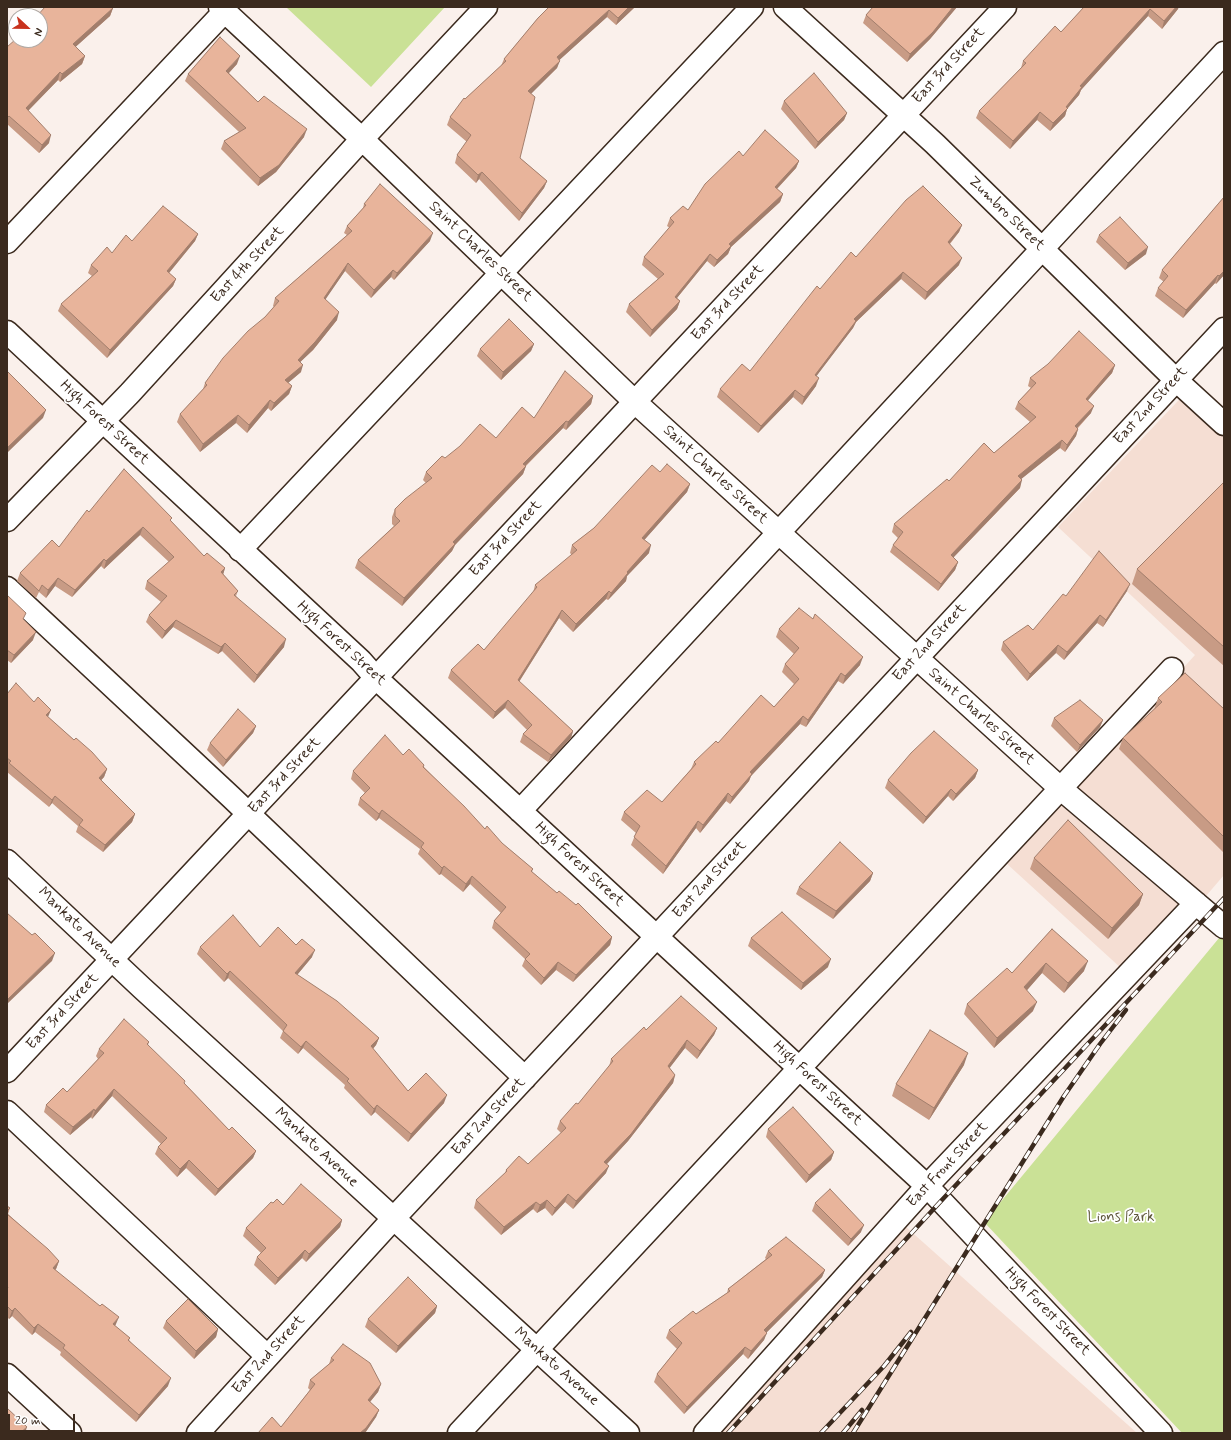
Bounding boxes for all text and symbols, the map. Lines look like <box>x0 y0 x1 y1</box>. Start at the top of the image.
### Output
north arrow <box>8 8 48 48</box>
street label: East 3rd Street <box>909 24 989 108</box>
text: N <box>30 26 46 38</box>
street label: Zumbro Street <box>964 173 1048 255</box>
street label: Saint Charles Street <box>425 198 535 306</box>
street label: East 4th Street <box>208 223 288 307</box>
street label: East 3rd Street <box>688 261 768 345</box>
street label: East 2nd Street <box>1110 363 1192 449</box>
street label: High Forest Street <box>56 377 152 469</box>
street label: Saint Charles Street <box>659 422 771 528</box>
street label: East 3rd Street <box>466 497 546 581</box>
street label: High Forest Street <box>293 598 389 690</box>
street label: East 2nd Street <box>889 600 971 686</box>
street label: Saint Charles Street <box>924 665 1038 769</box>
street label: East 3rd Street <box>245 734 325 818</box>
street label: High Forest Street <box>531 819 627 911</box>
street label: East 2nd Street <box>669 837 751 923</box>
street label: Mankato Avenue <box>34 884 124 972</box>
street label: East 3rd Street <box>23 970 103 1054</box>
street label: High Forest Street <box>769 1038 865 1130</box>
street label: East 2nd Street <box>448 1074 530 1160</box>
street label: Mankato Avenue <box>270 1104 362 1192</box>
street label: East Front Street <box>904 1118 992 1212</box>
park label: Lions Park <box>1088 1209 1154 1227</box>
street label: High Forest Street <box>1000 1264 1094 1360</box>
street label: East 2nd Street <box>229 1312 309 1398</box>
street label: Mankato Avenue <box>510 1324 602 1410</box>
scale bar <box>10 1406 77 1432</box>
text: 20 m <box>15 1413 41 1429</box>

